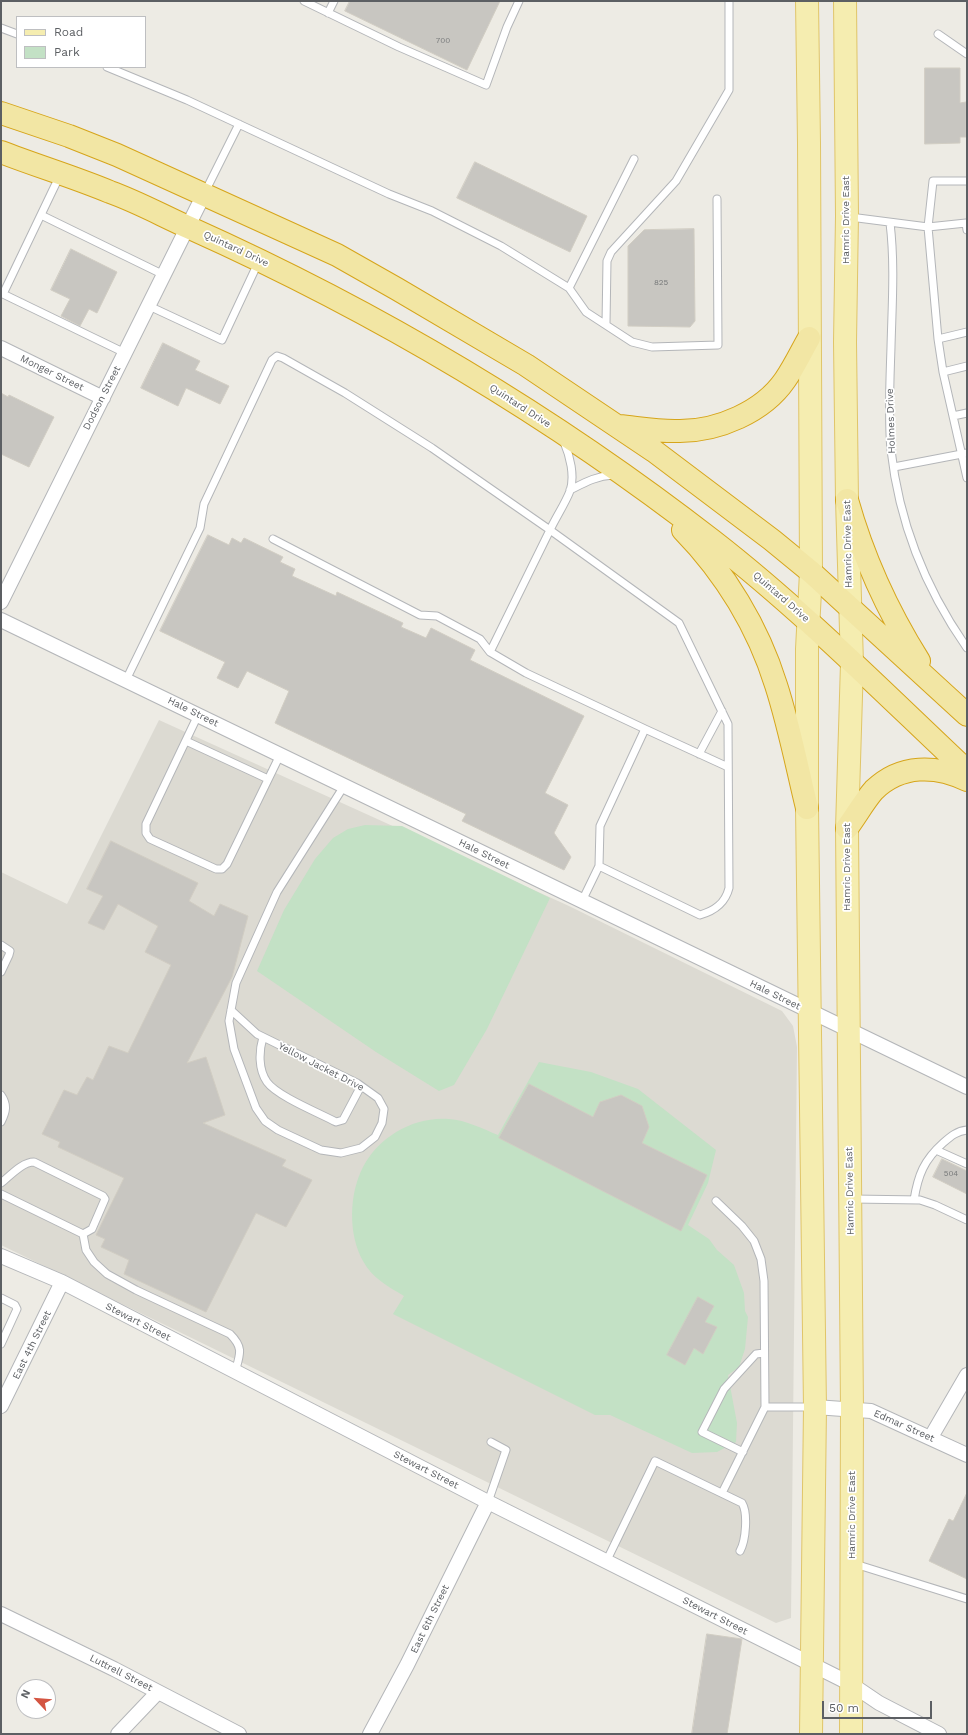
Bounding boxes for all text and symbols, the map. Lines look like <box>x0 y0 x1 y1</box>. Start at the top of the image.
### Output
legend <box>16 16 146 68</box>
text: Road <box>54 25 83 39</box>
house number: 700 <box>436 36 450 46</box>
text: Park <box>54 45 80 59</box>
street label: Hamric Drive East <box>840 176 852 264</box>
street label: Quintard Drive <box>201 229 271 269</box>
house number: 825 <box>654 278 668 288</box>
street label: Monger Street <box>18 352 86 394</box>
street label: Dodson Street <box>81 364 123 432</box>
street label: Quintard Drive <box>487 382 553 430</box>
street label: Holmes Drive <box>884 388 898 454</box>
street label: Hamric Drive East <box>841 500 855 588</box>
street label: Quintard Drive <box>750 569 812 625</box>
street label: Hale Street <box>166 694 220 730</box>
street label: Hamric Drive East <box>841 823 853 911</box>
street label: Hale Street <box>457 836 511 872</box>
street label: Hale Street <box>748 977 802 1013</box>
street label: Yellow Jacket Drive <box>276 1040 366 1094</box>
street label: Hamric Drive East <box>843 1147 857 1235</box>
house number: 504 <box>944 1169 958 1179</box>
street label: Stewart Street <box>103 1300 173 1344</box>
street label: East 4th Street <box>10 1309 54 1381</box>
street label: Edmar Street <box>872 1407 936 1445</box>
street label: Stewart Street <box>391 1448 461 1492</box>
street label: Hamric Drive East <box>846 1471 858 1559</box>
street label: East 6th Street <box>408 1583 452 1655</box>
street label: Stewart Street <box>680 1594 750 1638</box>
street label: Luttrell Street <box>87 1652 155 1694</box>
north arrow <box>16 1679 56 1719</box>
text: N <box>18 1687 33 1700</box>
scale bar <box>824 1693 934 1719</box>
text: 50 m <box>829 1701 859 1715</box>

